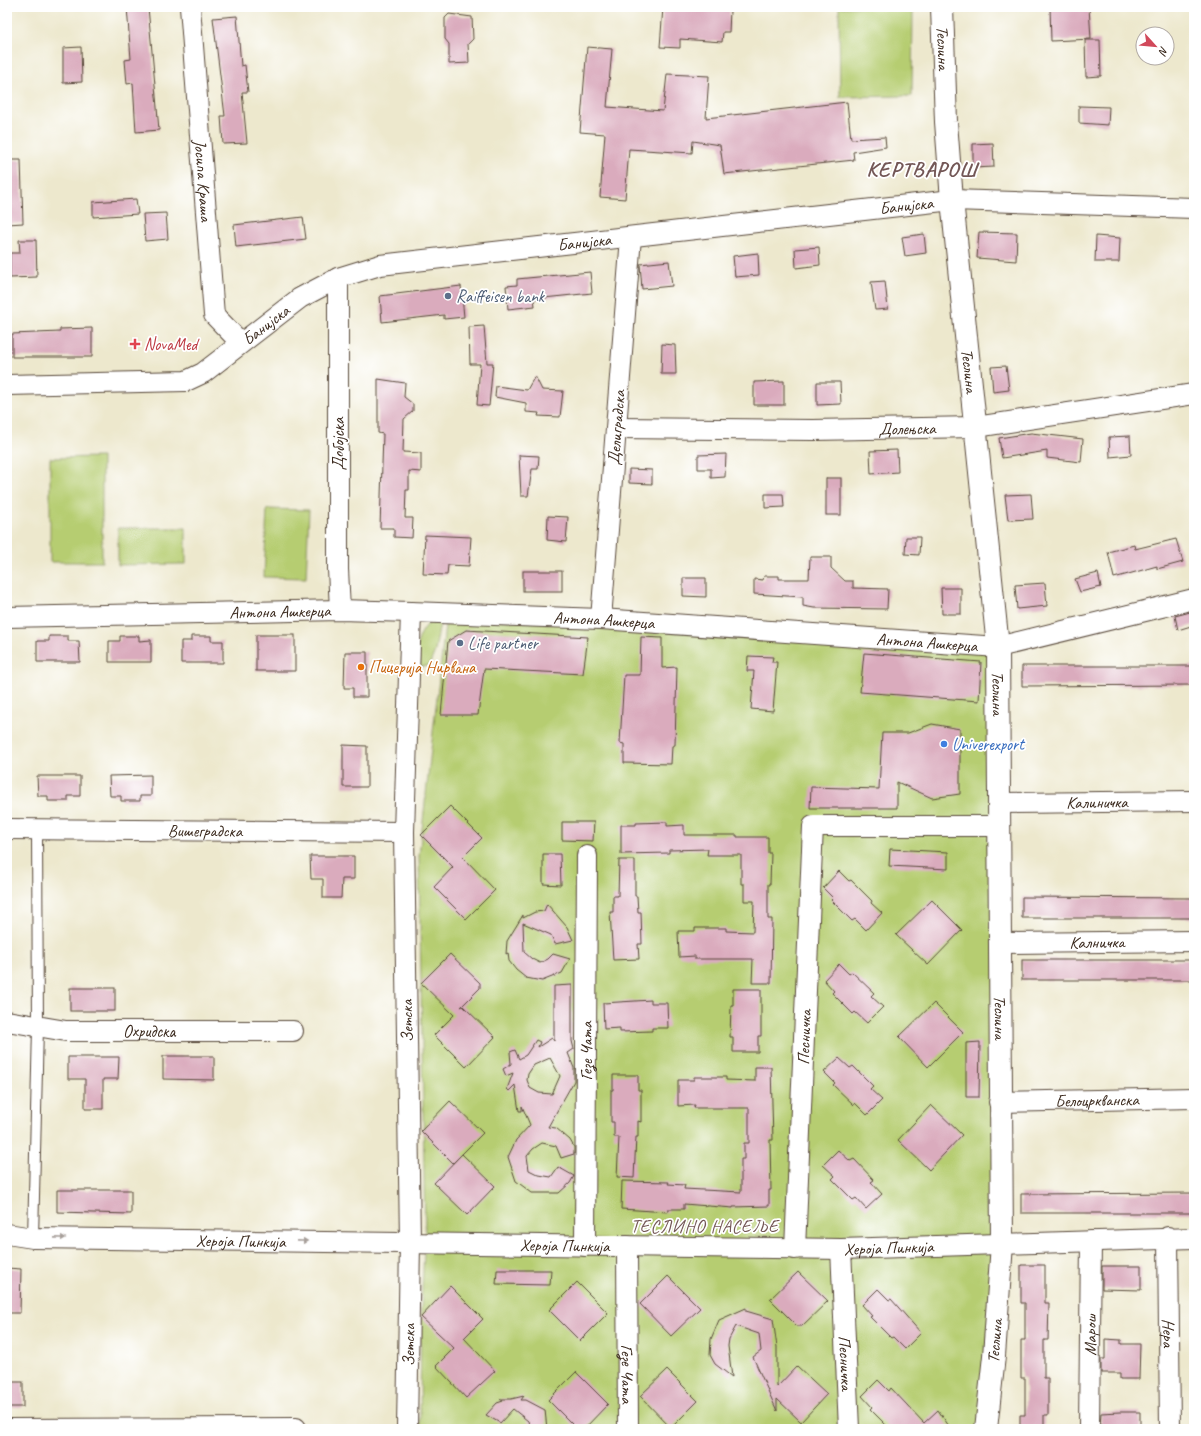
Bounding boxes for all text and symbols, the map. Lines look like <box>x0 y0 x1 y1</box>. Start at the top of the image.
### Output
street label: Теслина <box>932 26 955 72</box>
north arrow <box>1135 26 1175 66</box>
text: N <box>1155 44 1172 59</box>
street label: Јосипа Краша <box>190 138 217 223</box>
district label: КЕРТВАРОШ <box>866 156 980 182</box>
street label: Банијска <box>878 192 936 219</box>
street label: Банијска <box>556 228 614 255</box>
place label: Raiffeisen bank <box>456 286 546 307</box>
marker: Raiffeisen bank <box>443 291 453 301</box>
street label: Банијска <box>238 299 295 349</box>
place label: NovaMed <box>144 334 200 355</box>
marker: NovaMed <box>129 338 141 350</box>
street label: Теслина <box>957 348 982 396</box>
street label: Делиградска <box>603 388 630 466</box>
street label: Добојска <box>328 416 349 470</box>
street label: Долењска <box>878 417 937 439</box>
street label: Антона Ашкерца <box>229 600 332 623</box>
street label: Антона Ашкерца <box>553 607 657 633</box>
street label: Антона Ашкерца <box>876 628 980 656</box>
place label: Life partner <box>468 633 540 654</box>
marker: Life partner <box>455 638 465 648</box>
place label: Пицерија Нирвана <box>369 657 477 678</box>
marker: Пицерија Нирвана <box>356 662 366 672</box>
street label: Теслина <box>988 671 1009 718</box>
place label: Univerexport <box>952 734 1026 755</box>
marker: Univerexport <box>939 739 949 749</box>
street label: Калиничка <box>1066 791 1129 813</box>
street label: Вишеградска <box>168 820 244 841</box>
street label: Калничка <box>1069 931 1127 953</box>
street label: Теслина <box>990 995 1011 1041</box>
street label: Зетска <box>396 998 418 1042</box>
street label: Песничка <box>792 1007 816 1065</box>
street label: Гезе Чата <box>575 1020 597 1081</box>
street label: Охридска <box>123 1021 176 1042</box>
street label: Белоцркванска <box>1055 1089 1141 1111</box>
district label: ТЕСЛИНО НАСЕЉЕ <box>631 1215 780 1237</box>
street label: Хероја Пинкија <box>196 1230 287 1252</box>
street label: Хероја Пинкија <box>520 1234 611 1256</box>
one-way arrow <box>54 1235 67 1241</box>
street label: Хероја Пинкија <box>843 1236 935 1259</box>
one-way arrow <box>296 1238 309 1244</box>
street label: Марош <box>1079 1313 1101 1356</box>
street label: Теслина <box>983 1316 1008 1364</box>
street label: Нера <box>1158 1319 1180 1348</box>
street label: Зетска <box>398 1322 419 1366</box>
street label: Песничка <box>834 1335 858 1393</box>
street label: Гезе Чата <box>616 1344 638 1405</box>

